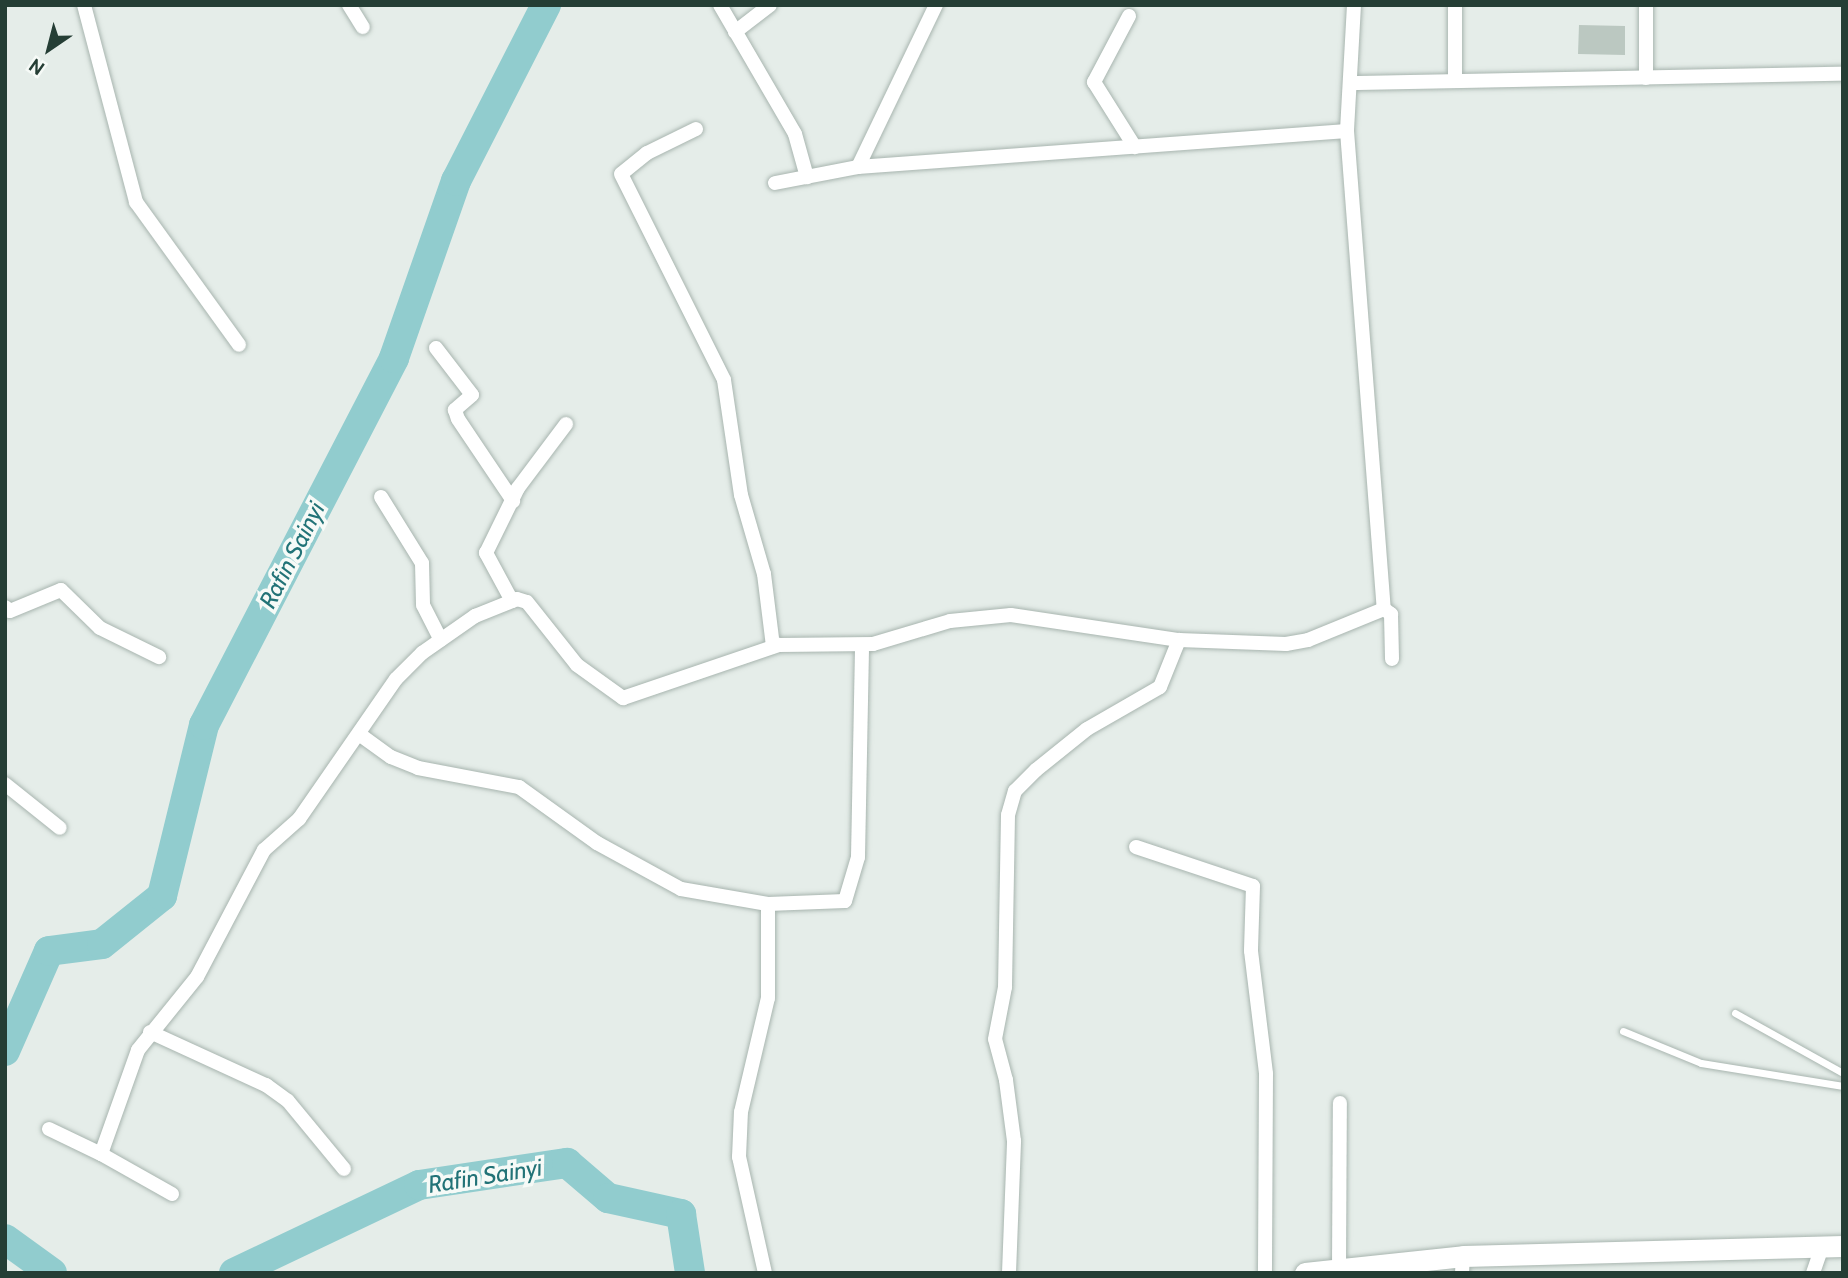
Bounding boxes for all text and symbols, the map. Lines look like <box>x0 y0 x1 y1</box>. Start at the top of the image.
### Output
north arrow <box>14 14 84 84</box>
text: N <box>25 53 49 80</box>
water label: Rafin Sainyi <box>253 497 331 613</box>
water label: Rafin Sainyi <box>426 1153 544 1199</box>

